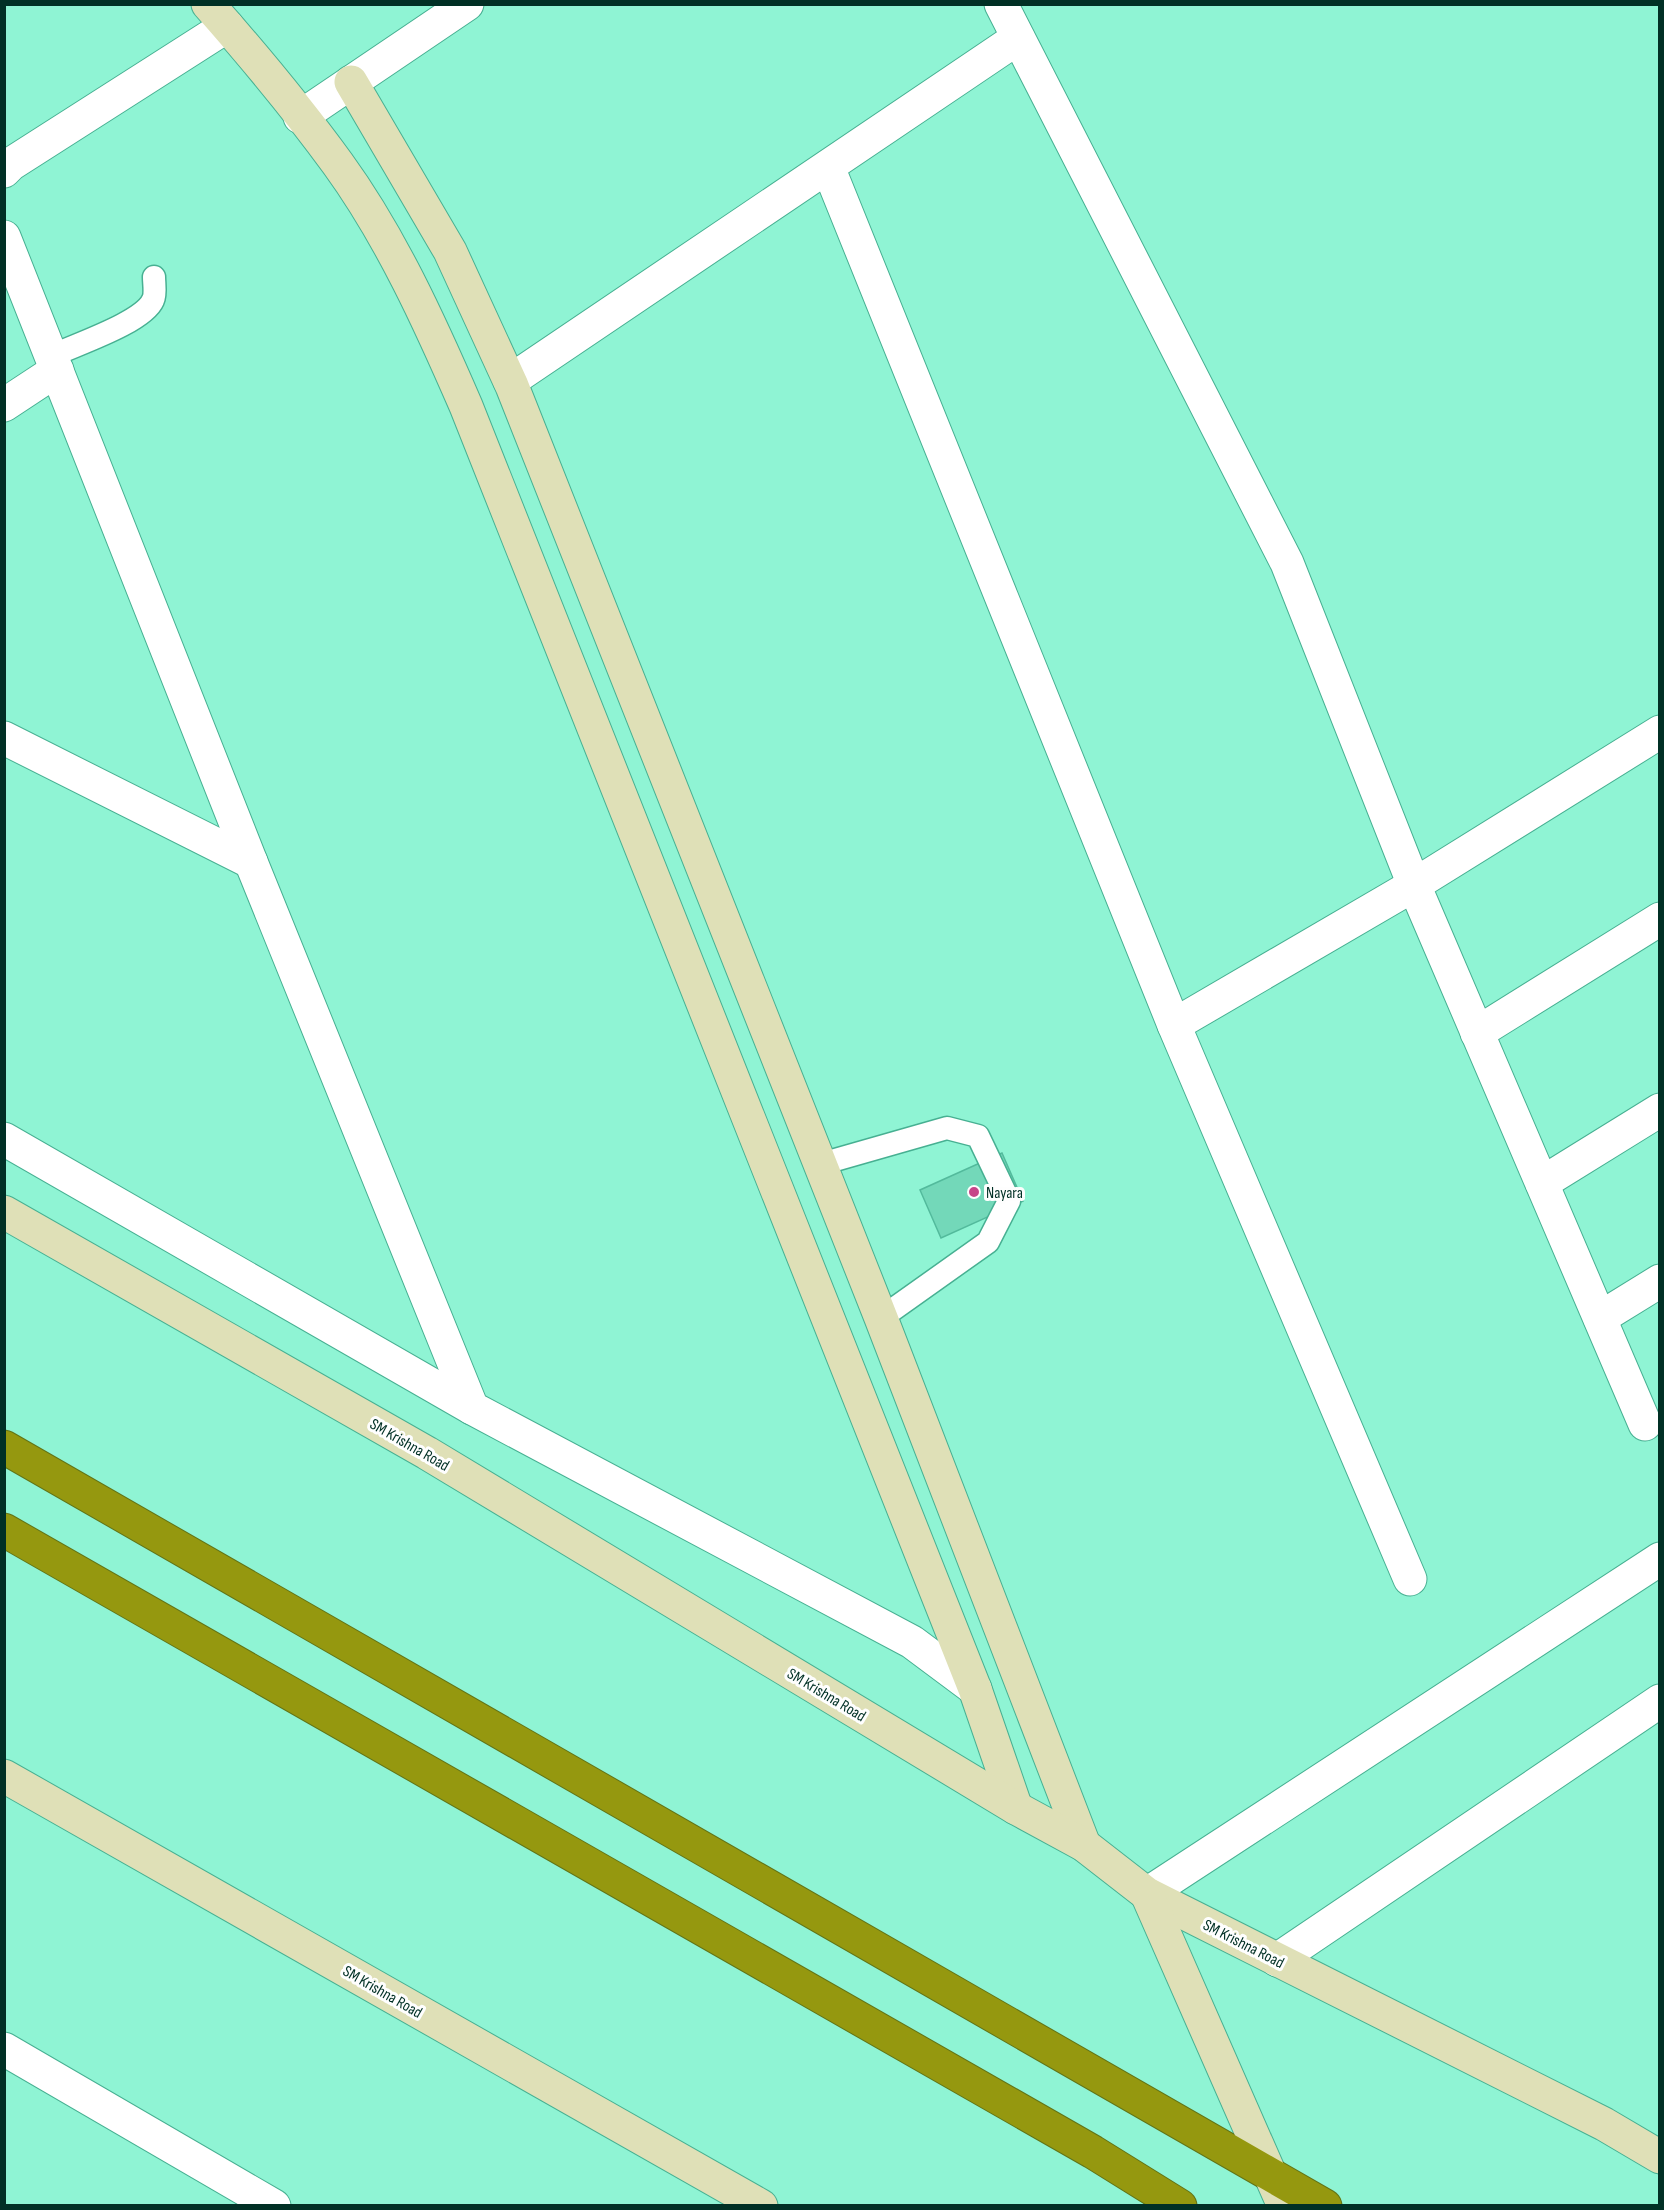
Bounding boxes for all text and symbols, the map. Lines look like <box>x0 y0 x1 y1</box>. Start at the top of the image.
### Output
place label: Nayara <box>986 1184 1023 1203</box>
marker: Nayara <box>967 1185 981 1199</box>
street label: SM Krishna Road <box>366 1415 452 1476</box>
street label: SM Krishna Road <box>783 1664 869 1726</box>
street label: SM Krishna Road <box>1200 1916 1287 1973</box>
street label: SM Krishna Road <box>339 1962 425 2023</box>

